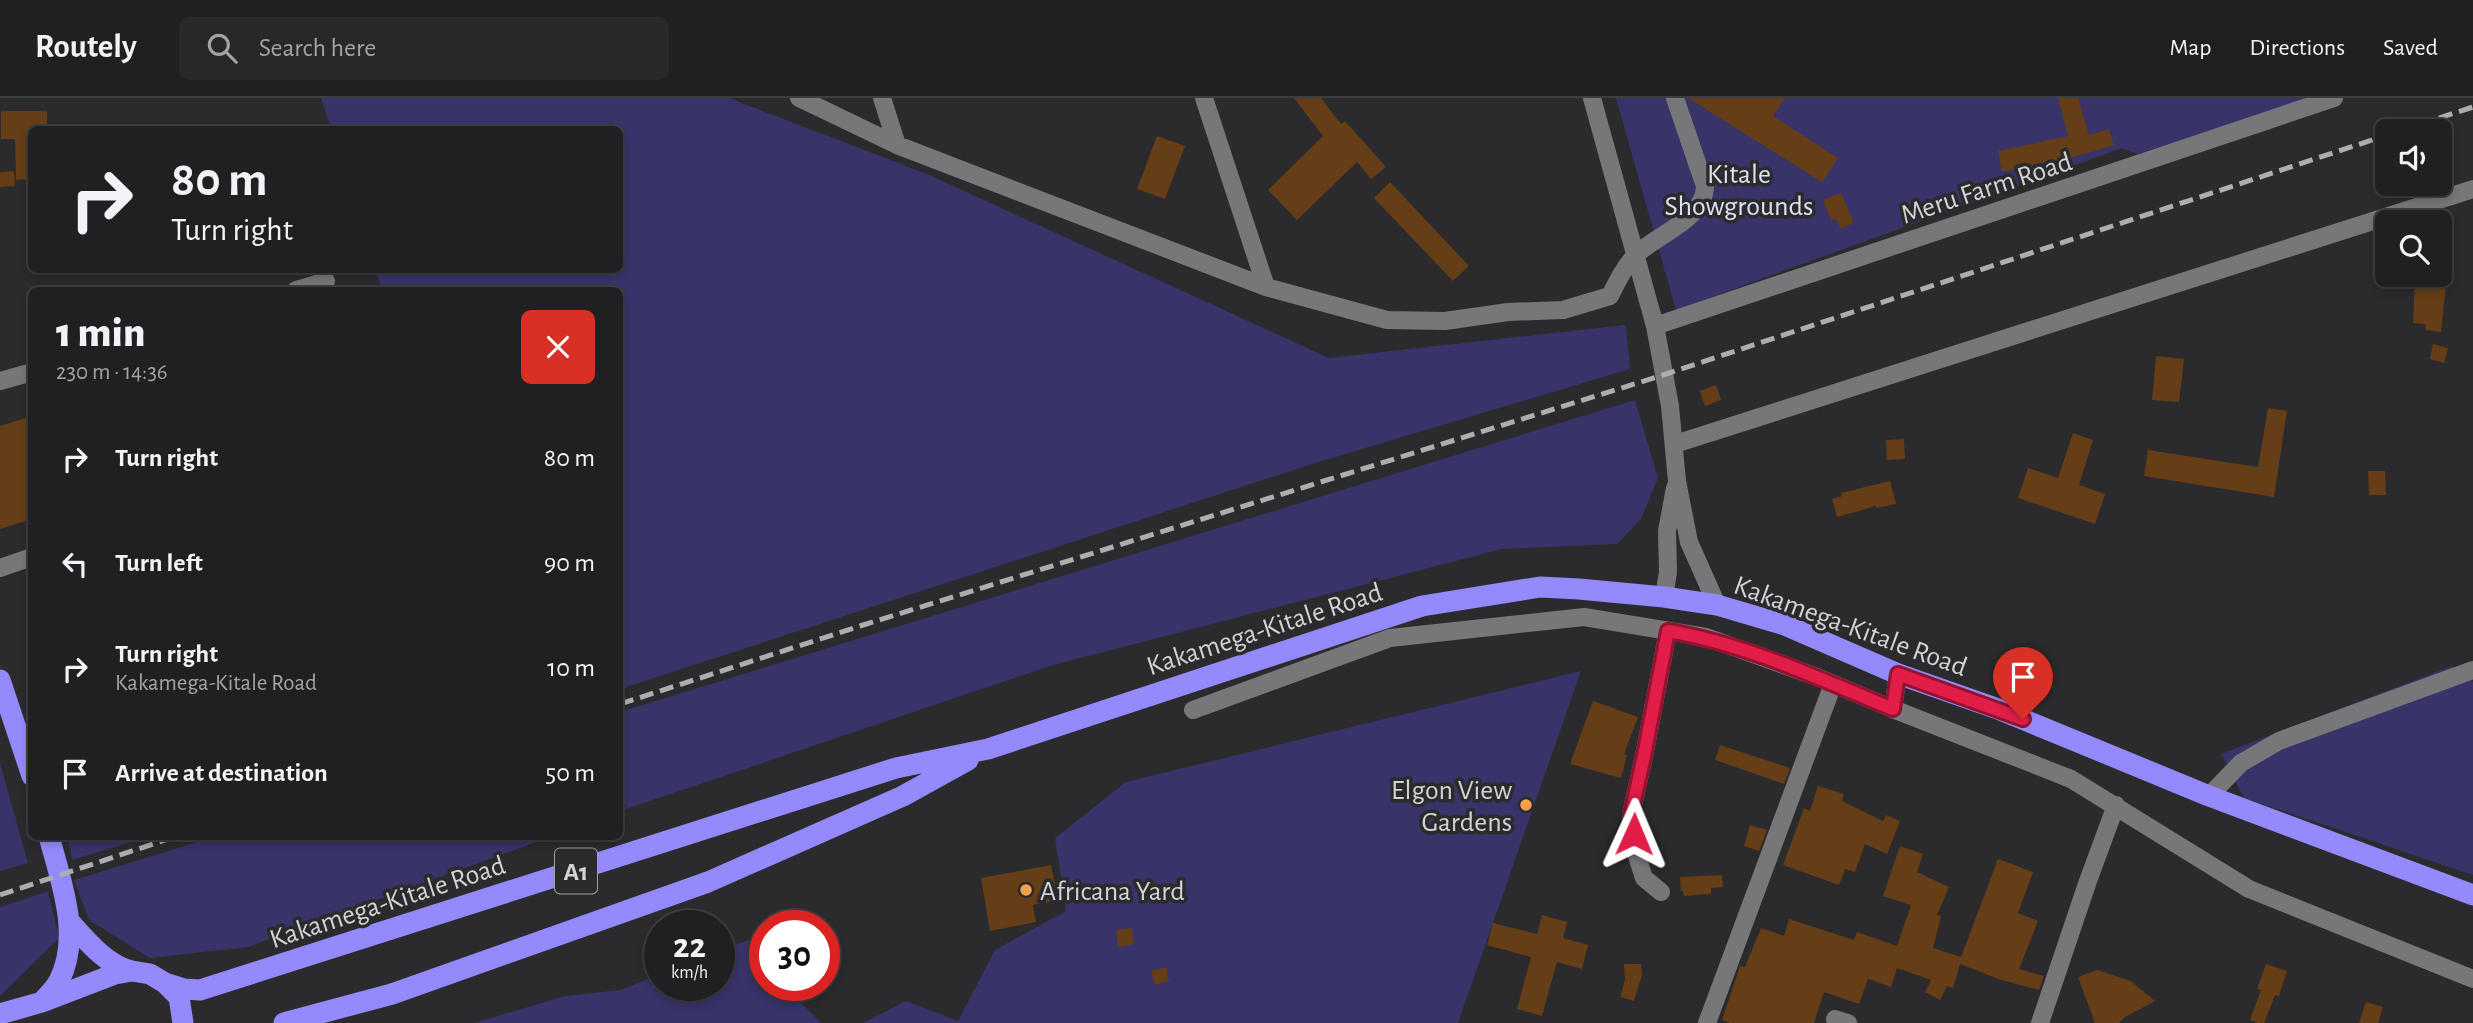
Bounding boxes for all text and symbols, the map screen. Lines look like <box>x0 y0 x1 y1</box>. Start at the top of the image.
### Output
search box <box>179 17 669 80</box>
icon: search <box>203 29 241 67</box>
text: Routely <box>35 31 137 64</box>
text: Search here <box>259 35 376 61</box>
text: Map <box>2169 36 2211 60</box>
text: Directions <box>2249 36 2345 60</box>
text: Saved <box>2383 36 2438 60</box>
map controls <box>2375 119 2452 287</box>
button: sound <box>2375 119 2452 196</box>
street label: Meru Farm Road <box>1898 148 2076 230</box>
icon: right <box>56 154 147 245</box>
text: 80 m <box>171 156 268 205</box>
park label: Kitale Showgrounds <box>1665 161 1813 221</box>
button: search <box>2375 210 2452 287</box>
text: Turn right <box>171 214 293 246</box>
button: close <box>521 310 595 384</box>
text: 1 min <box>56 312 145 354</box>
text: 230 m · 14:36 <box>56 361 168 384</box>
icon: right <box>56 440 94 478</box>
text: Turn right <box>115 445 218 471</box>
text: 80 m <box>544 445 595 471</box>
icon: left <box>56 545 94 583</box>
text: Turn left <box>115 550 203 576</box>
text: 90 m <box>544 550 595 576</box>
street label: Kakamega-Kitale Road <box>1730 572 1971 682</box>
street label: Kakamega-Kitale Road <box>1143 579 1386 681</box>
text: Turn right <box>115 641 218 667</box>
pin <box>1993 647 2053 719</box>
icon: right <box>56 650 94 688</box>
text: 10 m <box>547 655 595 681</box>
icon: arrive <box>2004 658 2042 696</box>
text: Kakamega-Kitale Road <box>115 672 317 695</box>
icon: arrive <box>56 755 94 793</box>
text: Arrive at destination <box>115 760 328 786</box>
text: 50 m <box>545 760 595 786</box>
place label: Elgon View Gardens <box>1391 777 1512 837</box>
marker: Elgon View Gardens <box>1518 797 1534 813</box>
position arrow <box>1597 797 1671 871</box>
road number: A1 <box>555 848 597 894</box>
street label: Kakamega-Kitale Road <box>266 852 509 954</box>
place label: Africana Yard <box>1040 878 1185 906</box>
marker: Africana Yard <box>1018 882 1034 898</box>
speed limit sign: 30 <box>749 910 840 1001</box>
text: 22 <box>673 929 706 964</box>
text: km/h <box>671 964 708 982</box>

